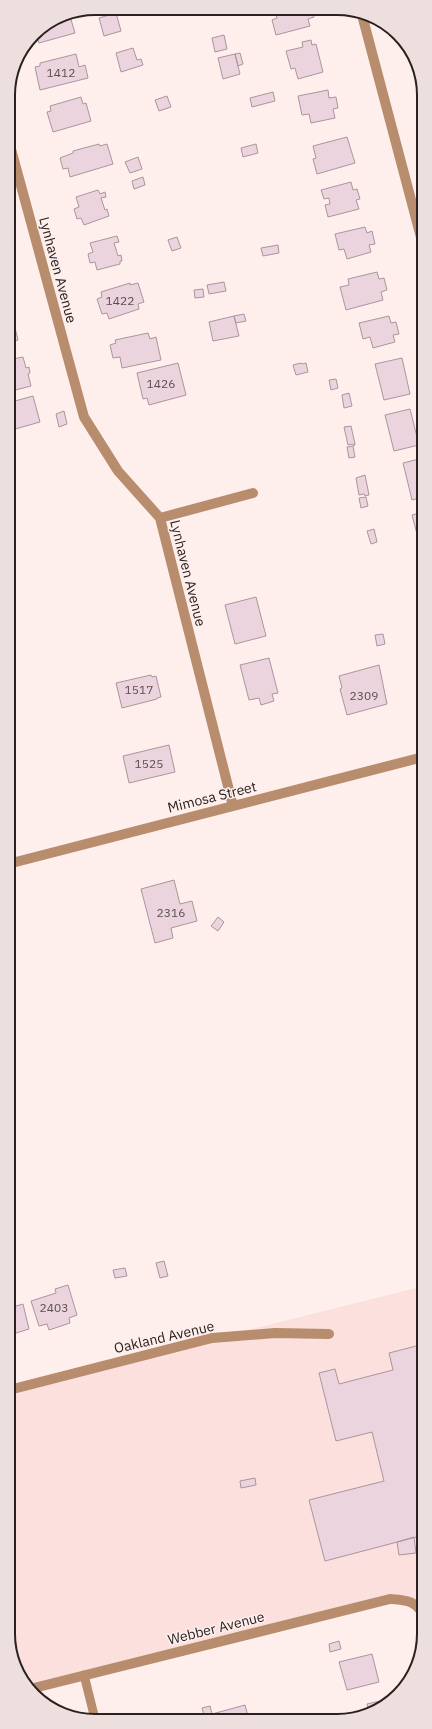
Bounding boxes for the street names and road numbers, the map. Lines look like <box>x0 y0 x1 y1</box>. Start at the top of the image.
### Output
street label: Lynhaven Avenue <box>35 215 81 325</box>
street label: Lynhaven Avenue <box>166 518 210 628</box>
street label: Mimosa Street <box>166 777 258 817</box>
street label: Oakland Avenue <box>112 1317 216 1357</box>
street label: Webber Avenue <box>166 1607 267 1649</box>

